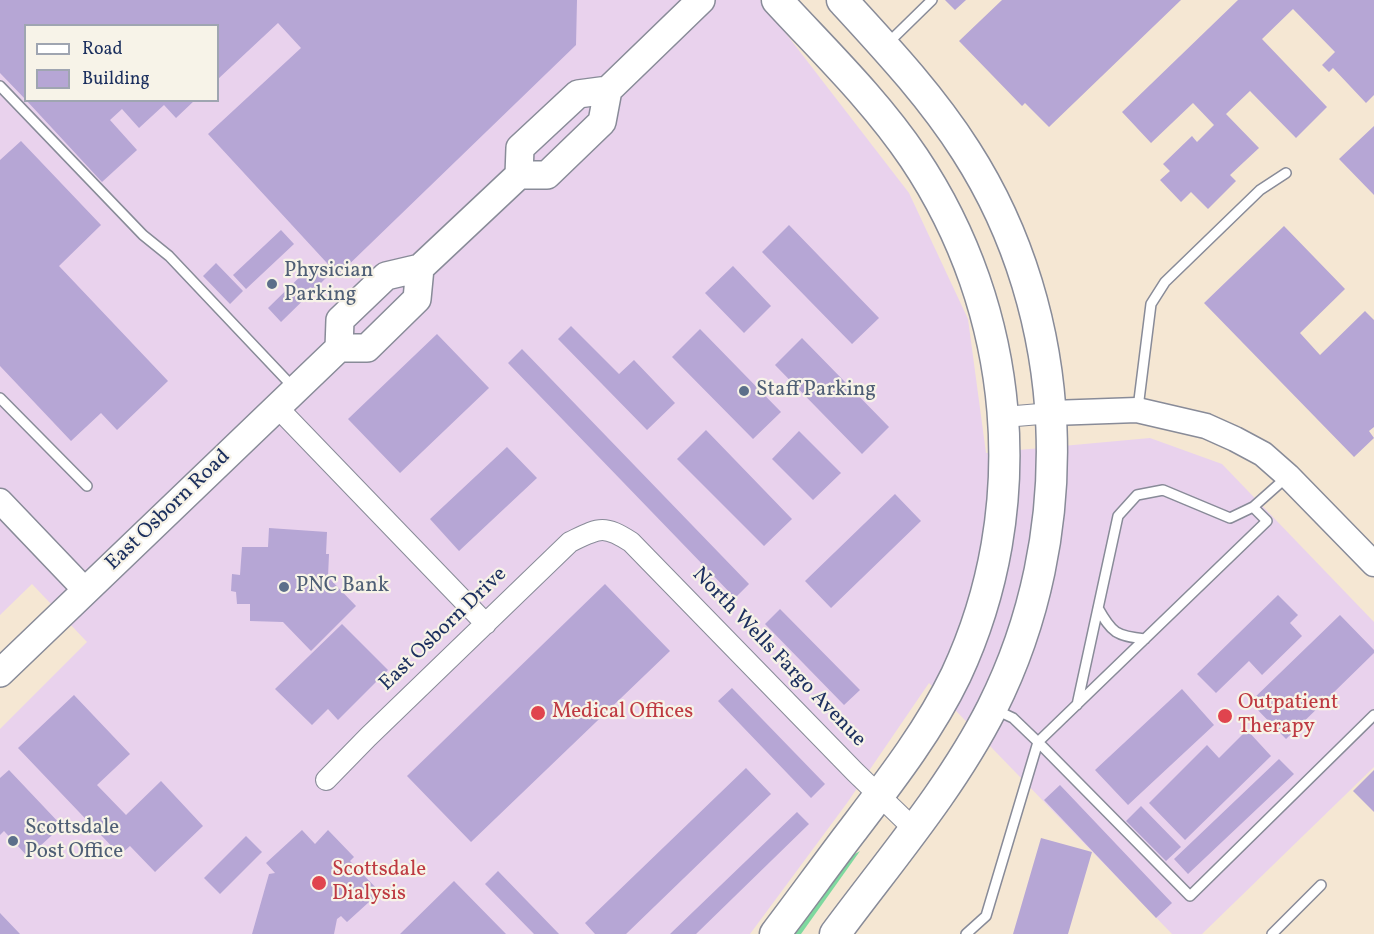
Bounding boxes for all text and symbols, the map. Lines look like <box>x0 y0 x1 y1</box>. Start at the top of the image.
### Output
legend <box>24 24 219 102</box>
text: Road <box>82 37 123 62</box>
text: Building <box>82 67 150 92</box>
place label: Physician Parking <box>284 259 373 309</box>
marker: Physician Parking <box>265 277 279 291</box>
place label: Staff Parking <box>756 378 876 404</box>
marker: Staff Parking <box>737 384 751 398</box>
street label: East Osborn Road <box>101 445 237 577</box>
street label: East Osborn Drive <box>375 563 513 697</box>
street label: North Wells Fargo Avenue <box>686 563 870 753</box>
place label: PNC Bank <box>296 574 389 600</box>
marker: PNC Bank <box>277 580 291 594</box>
place label: Outpatient Therapy <box>1238 691 1338 741</box>
place label: Medical Offices <box>552 700 693 726</box>
marker: Medical Offices <box>529 704 547 722</box>
marker: Outpatient Therapy <box>1216 707 1234 725</box>
place label: Scottsdale Post Office <box>25 816 123 866</box>
marker: Scottsdale Post Office <box>6 834 20 848</box>
place label: Scottsdale Dialysis <box>332 858 426 908</box>
marker: Scottsdale Dialysis <box>310 874 328 892</box>

